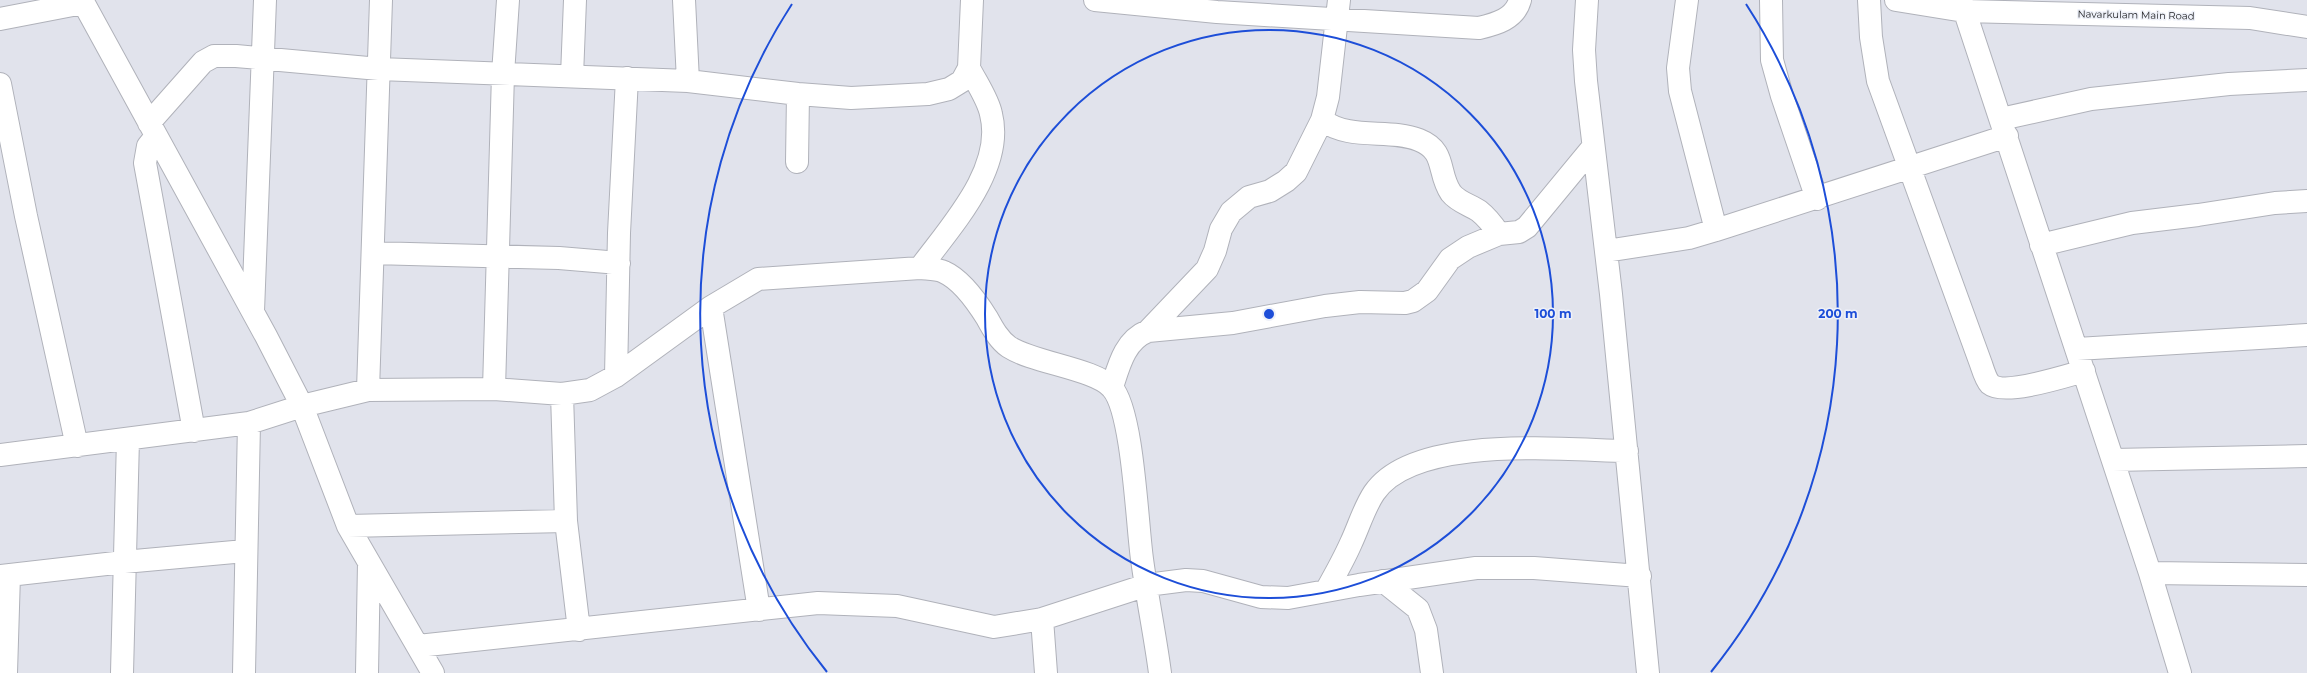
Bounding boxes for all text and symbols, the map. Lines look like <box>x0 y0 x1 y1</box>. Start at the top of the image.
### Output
street label: Navarkulam Main Road <box>2077 7 2195 23</box>
text: 100 m <box>1535 306 1571 321</box>
text: 200 m <box>1818 306 1858 321</box>
centre of rings <box>1262 307 1276 321</box>

